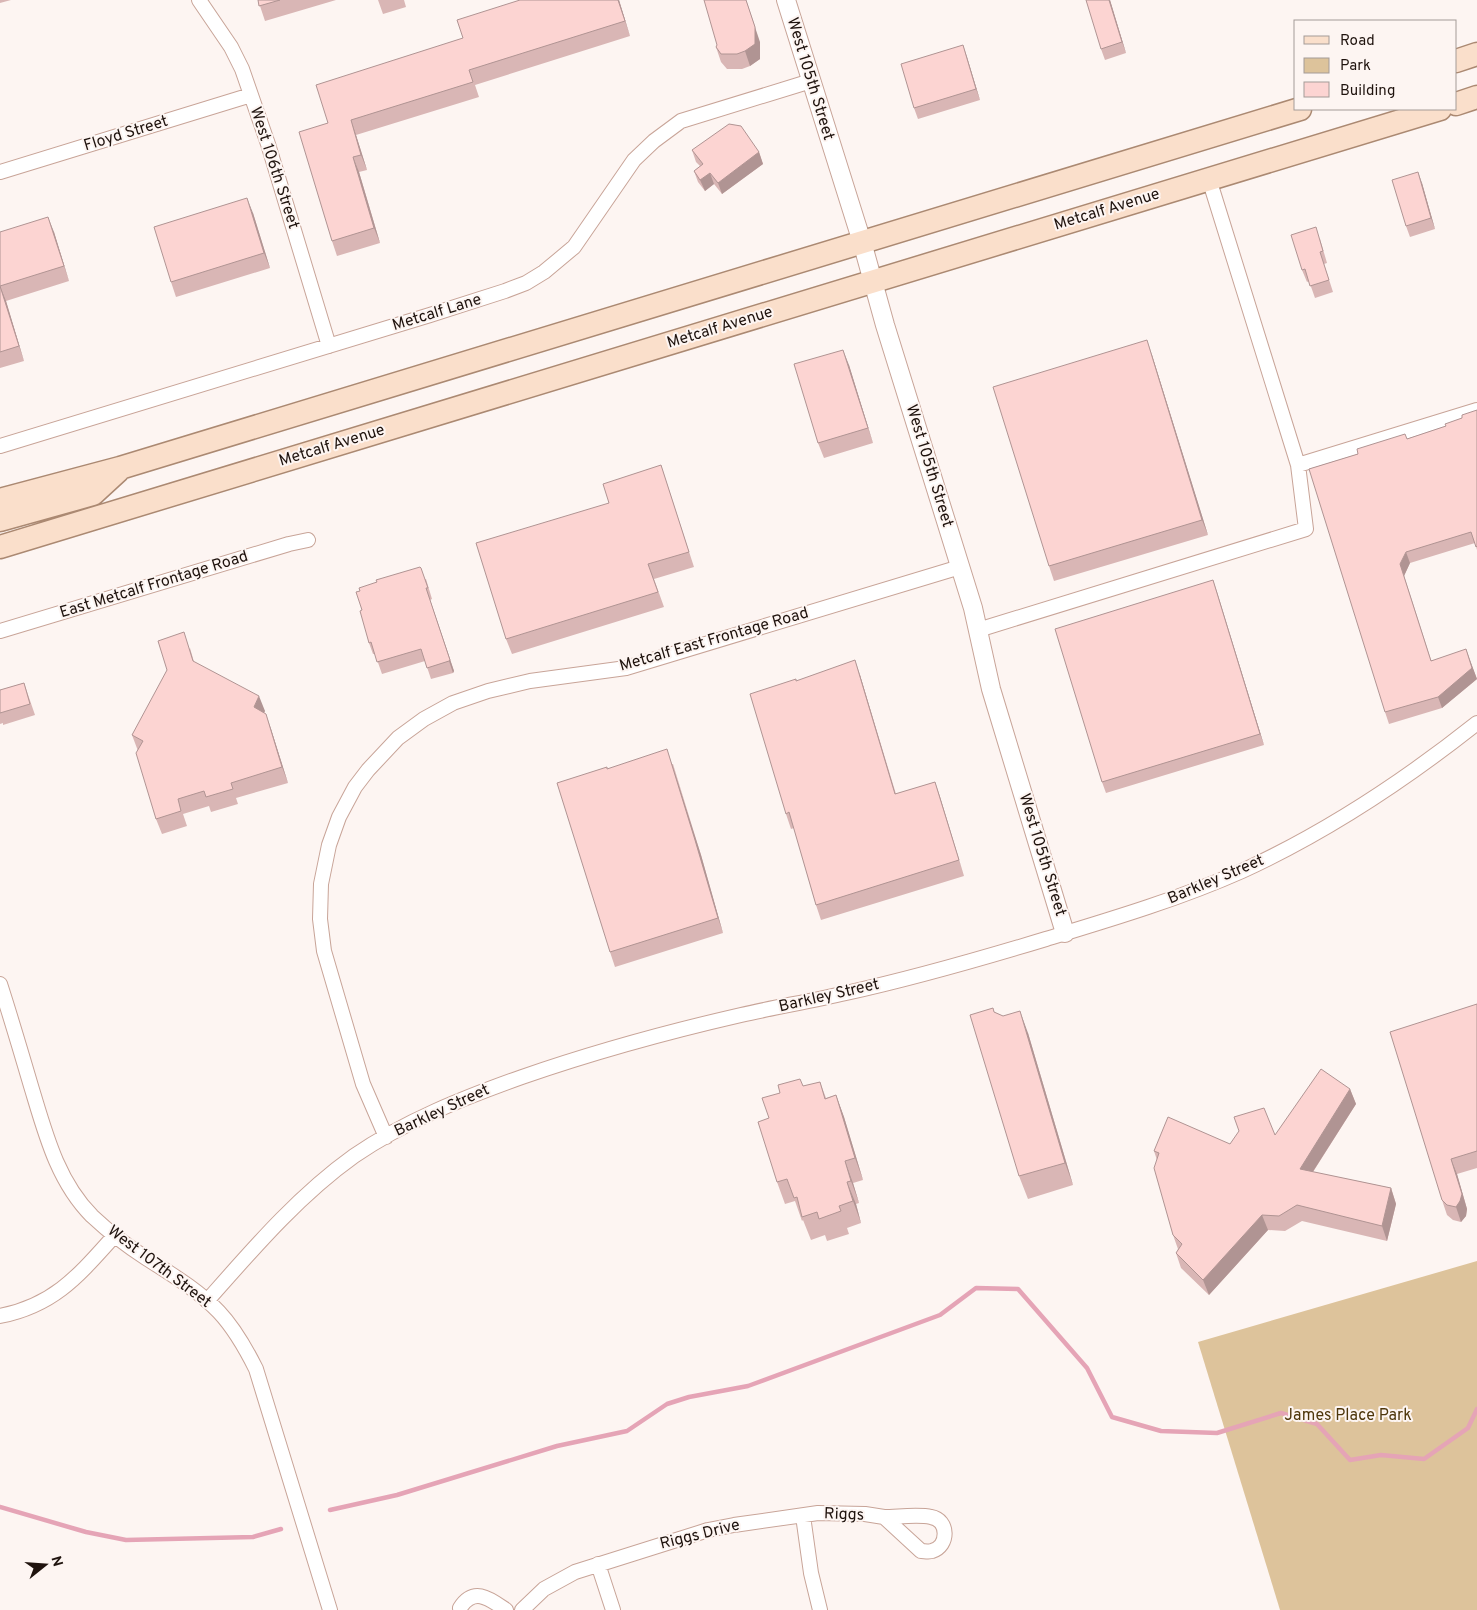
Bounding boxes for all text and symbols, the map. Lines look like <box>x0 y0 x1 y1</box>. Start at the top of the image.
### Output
street label: West 105th Street <box>782 15 838 143</box>
legend <box>1294 20 1457 110</box>
text: Road <box>1340 32 1375 51</box>
text: Park <box>1340 57 1371 76</box>
text: Building <box>1340 82 1395 101</box>
street label: West 106th Street <box>245 104 303 232</box>
street label: Floyd Street <box>81 112 171 156</box>
street label: Metcalf Avenue <box>1052 184 1162 236</box>
street label: Metcalf Lane <box>390 290 484 336</box>
street label: Metcalf Avenue <box>665 302 775 354</box>
street label: West 105th Street <box>901 402 957 530</box>
street label: Metcalf Avenue <box>277 420 387 472</box>
street label: East Metcalf Frontage Road <box>57 547 251 623</box>
street label: Metcalf East Frontage Road <box>617 603 811 677</box>
street label: West 105th Street <box>1014 791 1070 919</box>
street label: Barkley Street <box>1165 851 1267 909</box>
street label: Barkley Street <box>777 975 881 1017</box>
street label: Barkley Street <box>391 1080 493 1142</box>
street label: West 107th Street <box>103 1221 215 1313</box>
park label: James Place Park <box>1284 1406 1412 1426</box>
street label: Riggs <box>824 1504 864 1526</box>
street label: Riggs Drive <box>658 1515 742 1555</box>
north arrow <box>20 1540 70 1590</box>
text: N <box>46 1554 66 1569</box>

